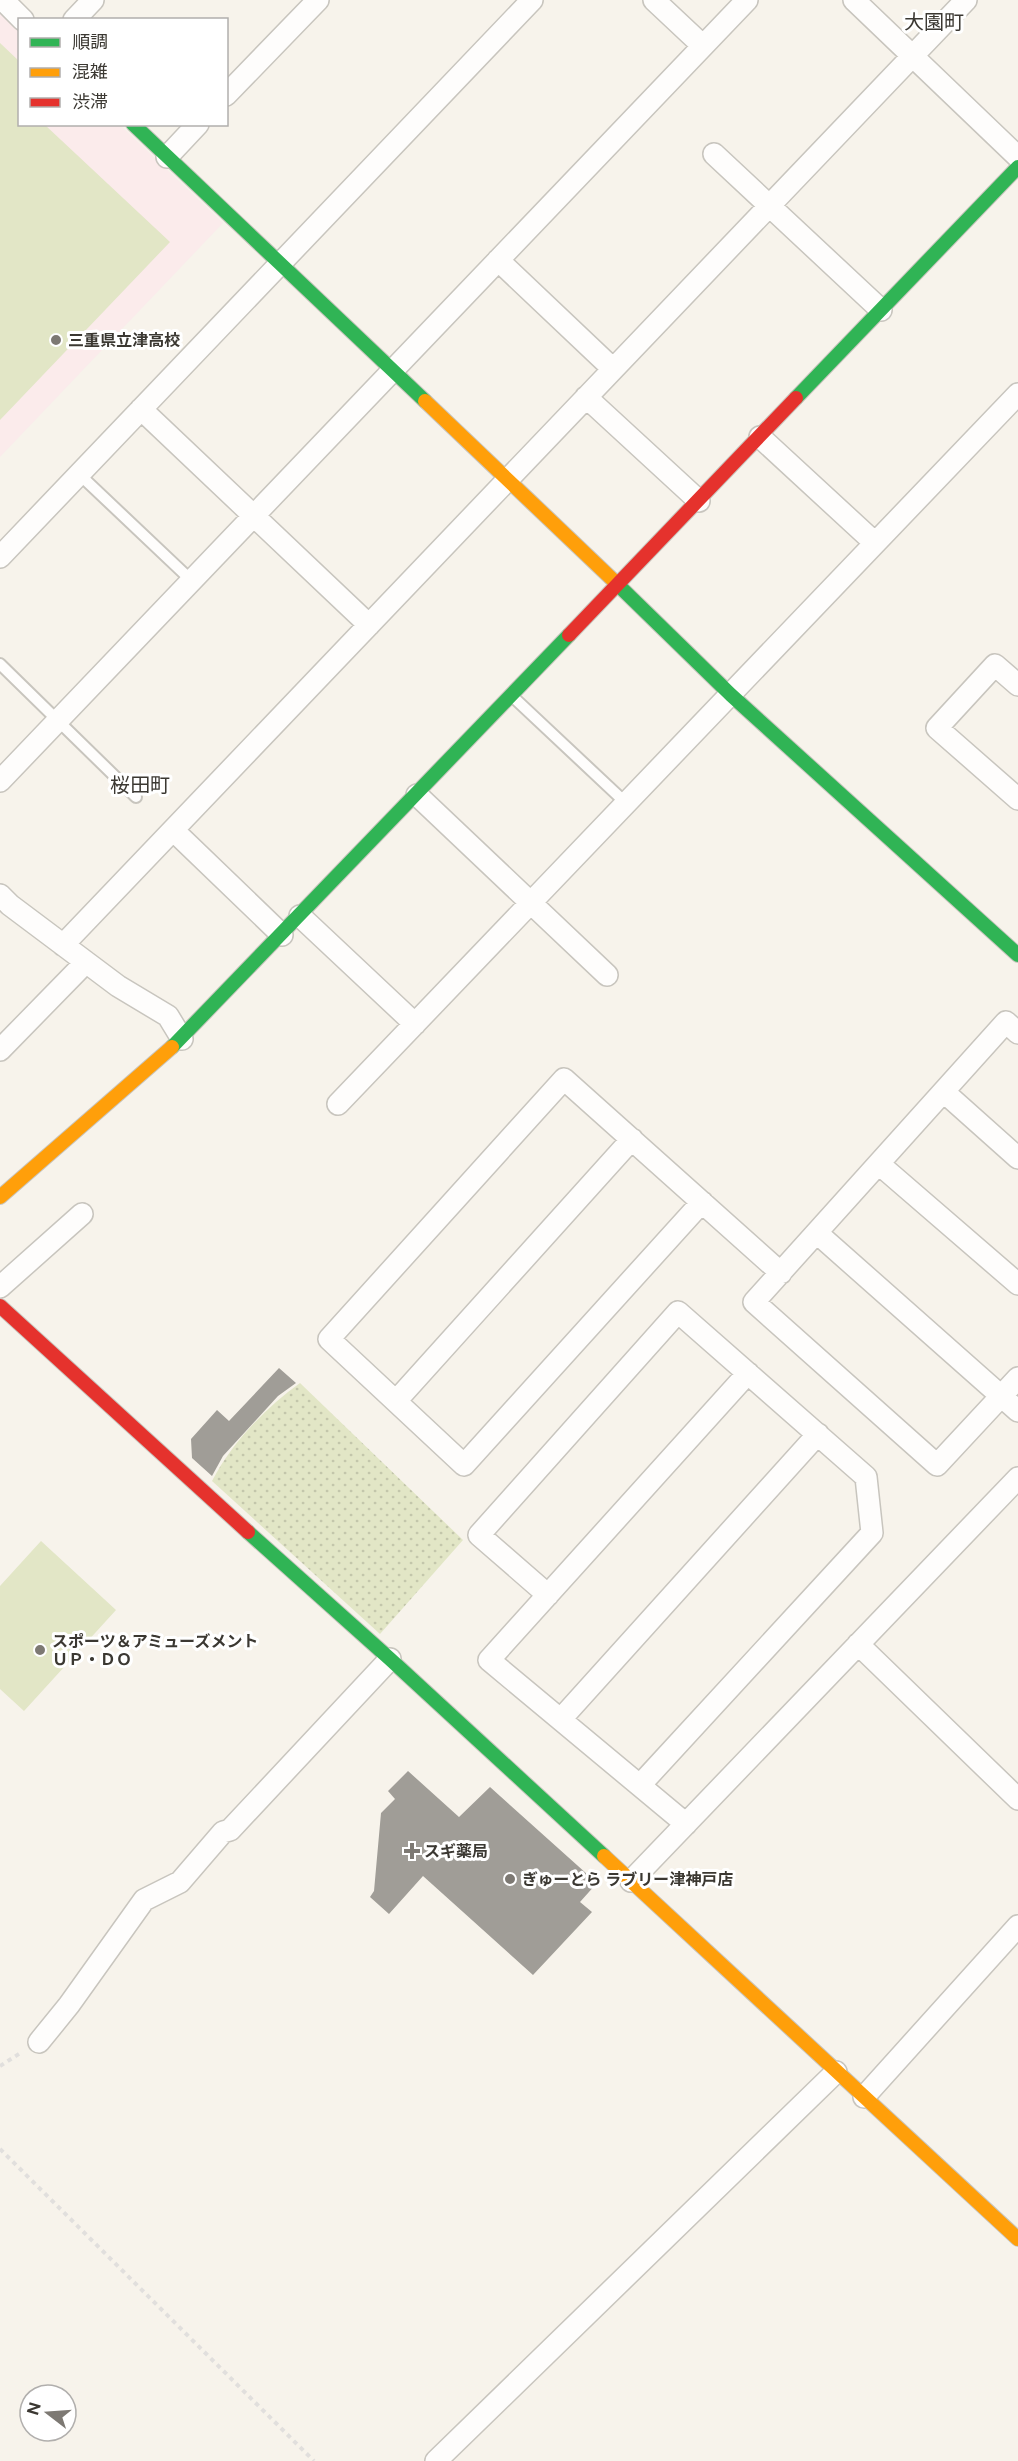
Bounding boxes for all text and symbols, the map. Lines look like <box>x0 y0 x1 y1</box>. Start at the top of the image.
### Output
district label: 大園町 <box>904 10 964 34</box>
legend <box>18 18 228 126</box>
text: 順調 <box>72 31 108 52</box>
text: 混雑 <box>72 61 108 82</box>
text: 渋滞 <box>72 91 108 112</box>
place label: 三重県立津高校 <box>68 331 180 350</box>
marker: 三重県立津高校 <box>49 333 63 347</box>
district label: 桜田町 <box>110 773 170 797</box>
place label: スポーツ＆アミューズメント ＵＰ・ＤＯ <box>52 1632 259 1669</box>
marker: スポーツ＆アミューズメント ＵＰ・ＤＯ <box>33 1643 47 1657</box>
place label: スギ薬局 <box>424 1842 488 1861</box>
marker: スギ薬局 <box>405 1844 419 1858</box>
place label: ぎゅーとら ラブリー津神戸店 <box>522 1870 733 1889</box>
marker: ぎゅーとら ラブリー津神戸店 <box>503 1872 517 1886</box>
north arrow <box>18 2383 78 2443</box>
text: N <box>23 2400 45 2418</box>

